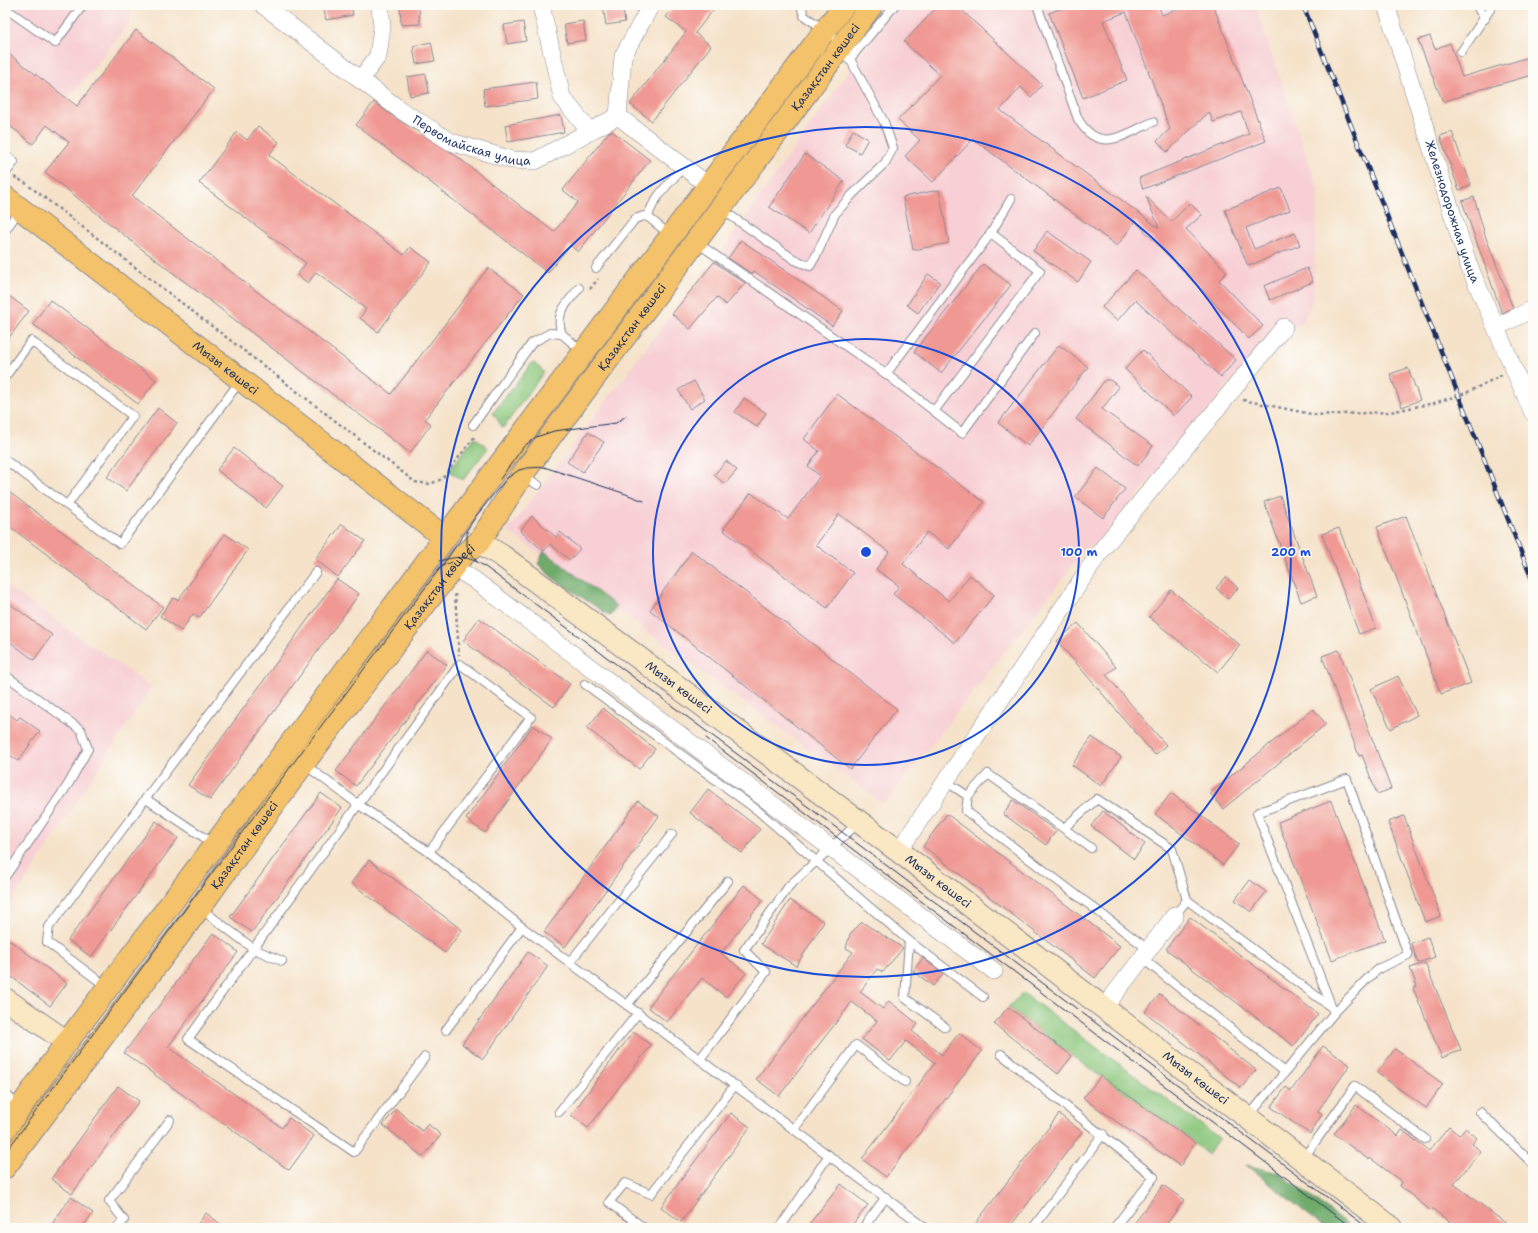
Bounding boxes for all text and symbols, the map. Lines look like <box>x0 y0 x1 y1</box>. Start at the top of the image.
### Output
street label: Қазақстан көшесі <box>788 20 863 114</box>
street label: Первомайская улица <box>410 112 532 169</box>
street label: Железнодорожная улица <box>1422 138 1484 286</box>
street label: Қазақстан көшесі <box>594 280 670 374</box>
street label: Мызы көшесі <box>189 337 262 398</box>
street label: Қазақстан көшесі <box>400 541 478 633</box>
text: 100 m <box>1061 544 1098 560</box>
text: 200 m <box>1271 544 1311 560</box>
centre of rings <box>859 545 873 559</box>
street label: Мызы көшесі <box>642 657 715 717</box>
street label: Қазақстан көшесі <box>207 798 282 893</box>
street label: Мызы көшесі <box>902 851 974 912</box>
street label: Мызы көшесі <box>1159 1048 1232 1108</box>

